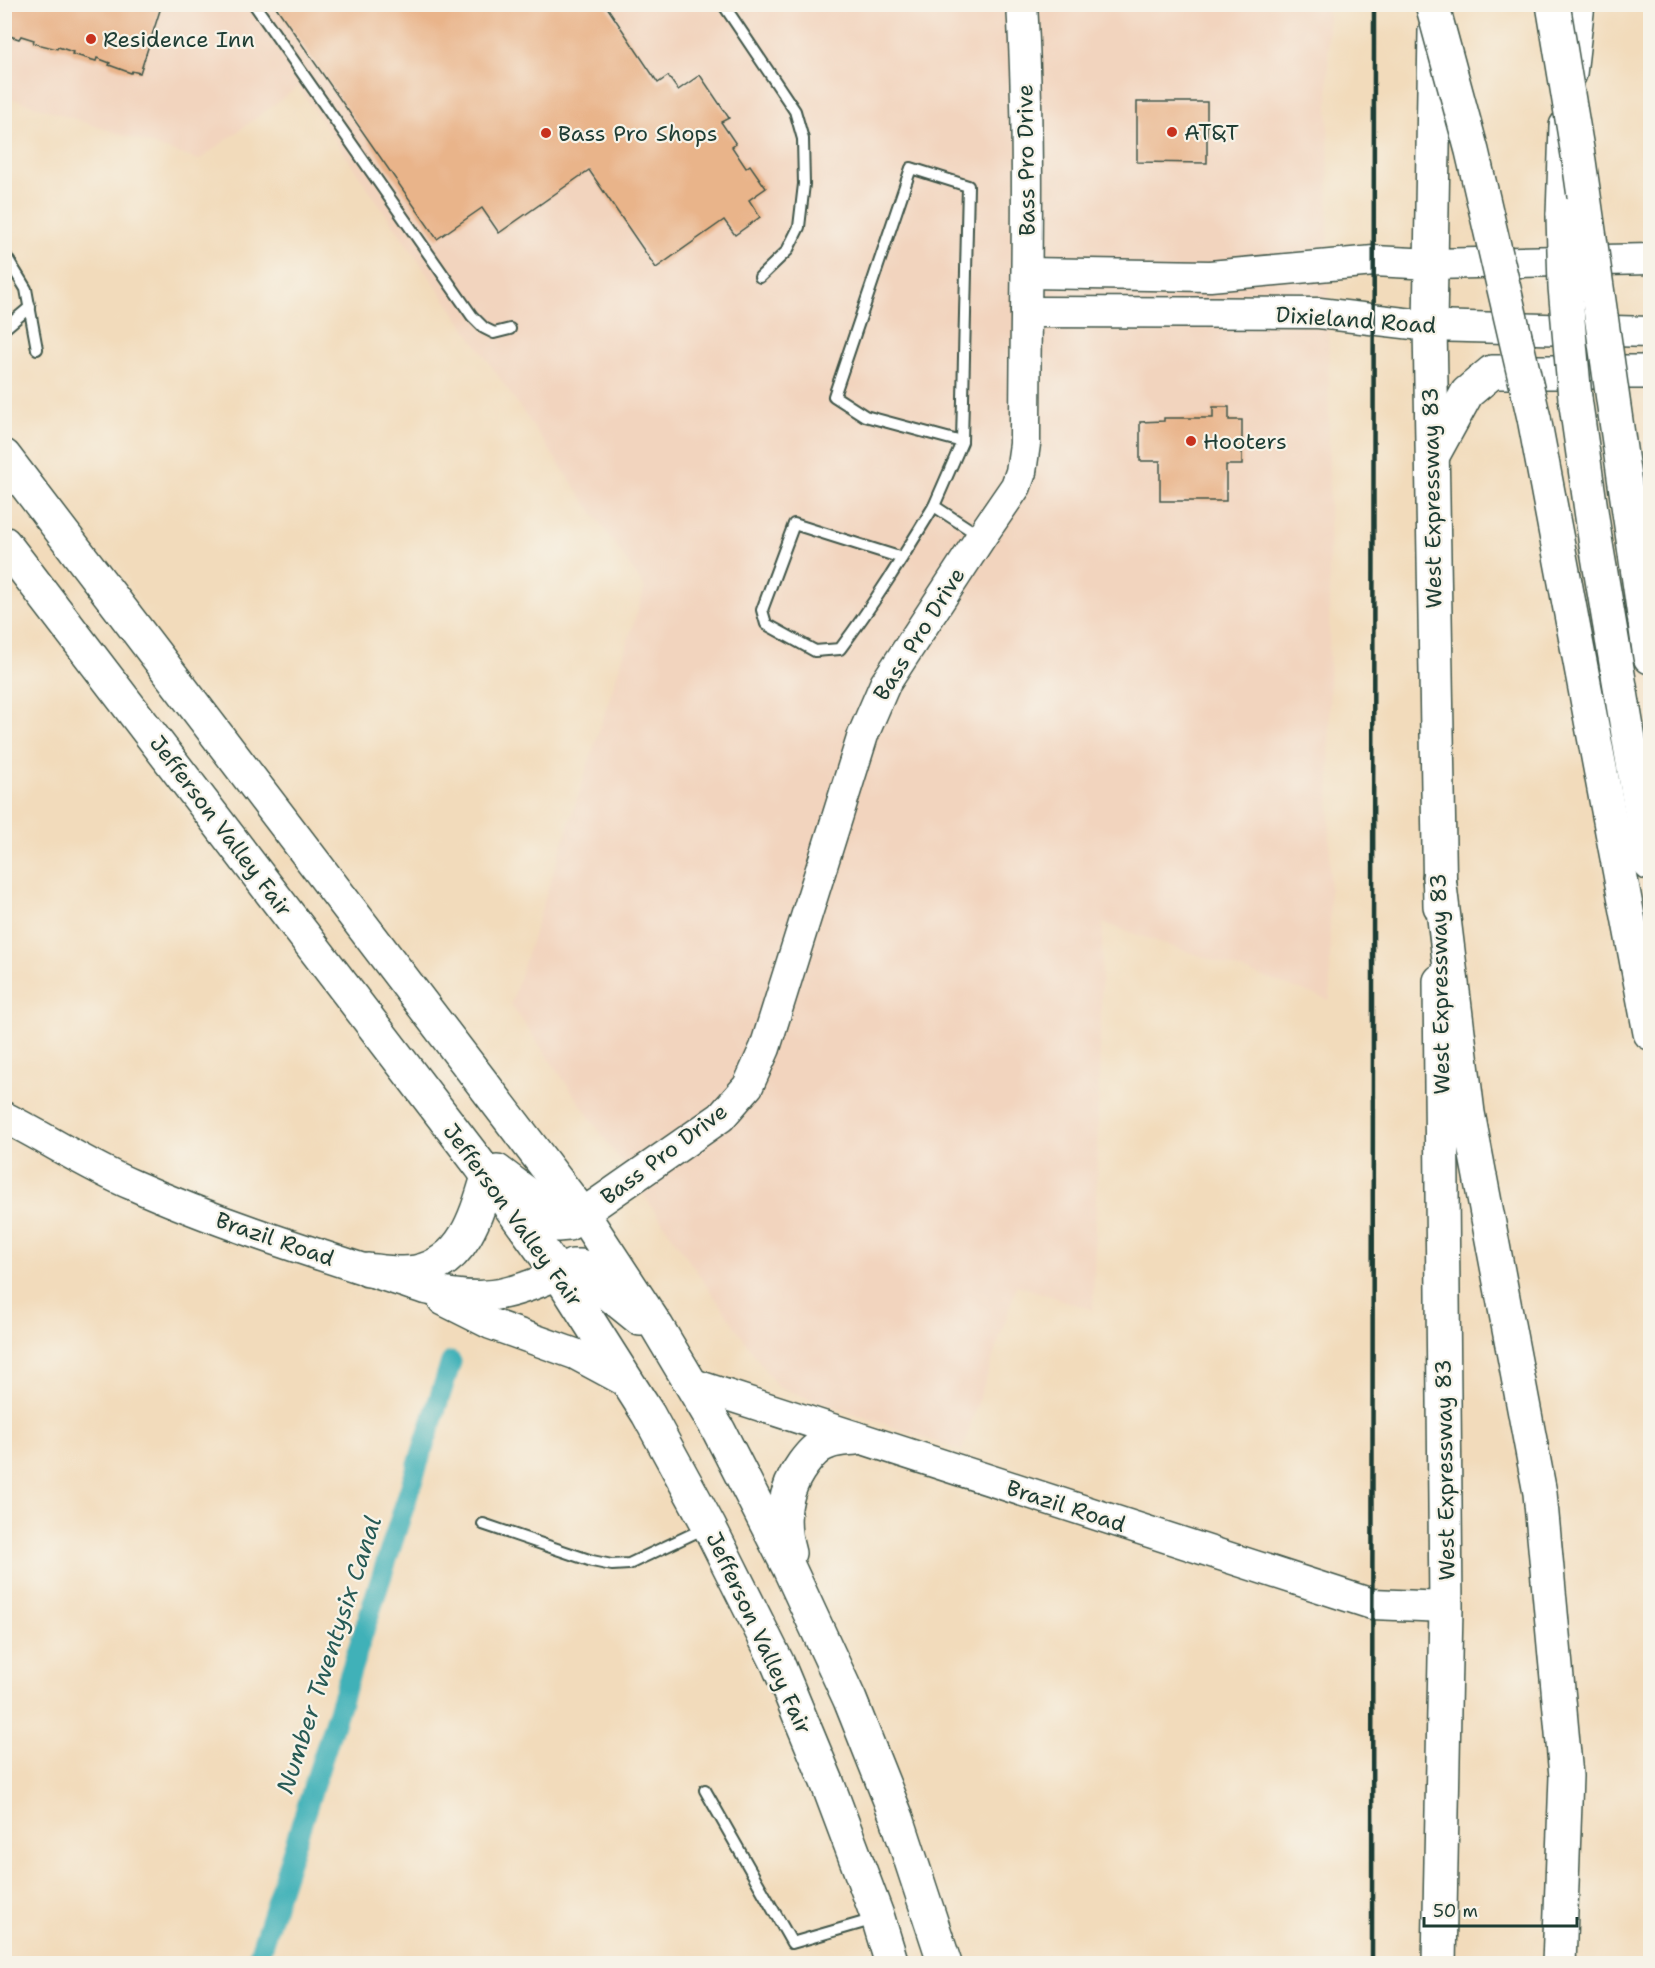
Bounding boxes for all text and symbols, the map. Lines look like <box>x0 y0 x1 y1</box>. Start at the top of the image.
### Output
place label: Residence Inn <box>103 25 255 54</box>
marker: Residence Inn <box>84 32 98 46</box>
street label: Bass Pro Drive <box>1010 84 1042 236</box>
place label: AT&T <box>1184 118 1239 147</box>
place label: Bass Pro Shops <box>558 119 718 148</box>
marker: AT&T <box>1165 125 1179 139</box>
marker: Bass Pro Shops <box>539 126 553 140</box>
street label: Dixieland Road <box>1275 300 1437 340</box>
street label: West Expressway 83 <box>1416 387 1448 609</box>
place label: Hooters <box>1203 427 1287 456</box>
marker: Hooters <box>1184 434 1198 448</box>
street label: Bass Pro Drive <box>867 562 971 706</box>
street label: Jefferson Valley Fair <box>143 729 299 923</box>
street label: West Expressway 83 <box>1424 873 1456 1095</box>
street label: Bass Pro Drive <box>595 1097 733 1211</box>
street label: Jefferson Valley Fair <box>437 1117 589 1313</box>
street label: Brazil Road <box>212 1205 338 1273</box>
street label: West Expressway 83 <box>1429 1359 1461 1581</box>
street label: Brazil Road <box>1003 1473 1129 1539</box>
water label: Number Twentysix Canal <box>269 1512 389 1798</box>
street label: Jefferson Valley Fair <box>699 1527 819 1739</box>
scale bar <box>1424 1890 1577 1928</box>
text: 50 m <box>1433 1899 1478 1923</box>

